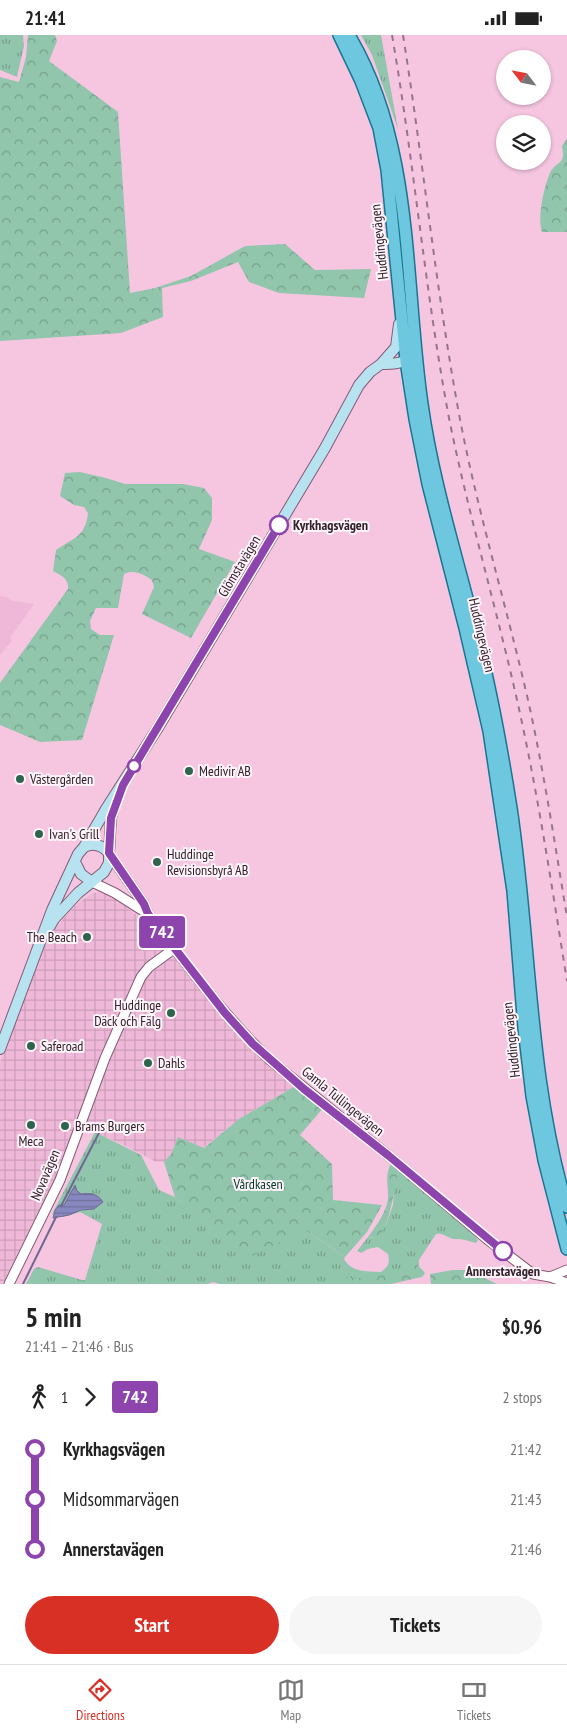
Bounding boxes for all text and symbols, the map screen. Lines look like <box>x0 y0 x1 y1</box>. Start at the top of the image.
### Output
text: 21:41 <box>25 6 66 30</box>
north arrow <box>496 50 551 105</box>
map controls <box>496 50 551 170</box>
button: layers <box>496 115 551 170</box>
street label: Huddingevägen <box>366 204 392 280</box>
marker: Kyrkhagsvägen <box>269 515 289 535</box>
place label: Kyrkhagsvägen <box>293 516 368 534</box>
street label: Glömstavägen <box>214 532 264 600</box>
street label: Huddingevägen <box>465 596 499 674</box>
unlabelled marker <box>127 759 141 773</box>
place label: Medivir AB <box>199 762 251 780</box>
marker: Medivir AB <box>183 765 195 777</box>
place label: Västergården <box>29 770 93 788</box>
marker: Västergården <box>14 773 26 785</box>
place label: Ivan's Grill <box>49 825 100 843</box>
marker: Ivan's Grill <box>33 828 45 840</box>
place label: Huddinge Revisionsbyrå AB <box>167 845 248 879</box>
marker: Huddinge Revisionsbyrå AB <box>151 856 163 868</box>
line badge: 742 <box>133 916 191 948</box>
text: 742 <box>149 920 175 943</box>
place label: The Beach <box>27 928 77 946</box>
marker: The Beach <box>81 931 93 943</box>
place label: Huddinge Däck och Fälg <box>94 996 161 1030</box>
street label: Huddingevägen <box>498 1002 524 1078</box>
marker: Huddinge Däck och Fälg <box>165 1007 177 1019</box>
place label: Saferoad <box>41 1037 83 1055</box>
marker: Saferoad <box>25 1040 37 1052</box>
place label: Dahls <box>158 1054 185 1072</box>
marker: Dahls <box>142 1057 154 1069</box>
street label: Gamla Tullingevägen <box>298 1062 388 1140</box>
place label: Brams Burgers <box>75 1117 145 1135</box>
marker: Meca <box>25 1119 37 1131</box>
marker: Brams Burgers <box>59 1120 71 1132</box>
place label: Meca <box>18 1132 44 1150</box>
street label: Novavägen <box>26 1147 64 1203</box>
park label: Vårdkasen <box>232 1175 283 1193</box>
marker: Annerstavägen <box>493 1241 513 1261</box>
place label: Annerstavägen <box>465 1262 540 1280</box>
text: 5 min <box>25 1298 82 1335</box>
text: $0.96 <box>502 1315 542 1339</box>
text: 21:41 – 21:46 · Bus <box>25 1336 133 1356</box>
icon: walk <box>25 1383 53 1411</box>
icon: forward <box>76 1383 104 1411</box>
text: 742 <box>122 1385 148 1408</box>
text: 1 <box>61 1387 68 1407</box>
text: 2 stops <box>502 1387 542 1407</box>
text: Kyrkhagsvägen <box>63 1437 165 1461</box>
text: 21:42 <box>510 1439 542 1459</box>
text: Midsommarvägen <box>63 1487 179 1511</box>
text: 21:43 <box>510 1489 542 1509</box>
text: Annerstavägen <box>63 1537 164 1561</box>
text: 21:46 <box>510 1539 542 1559</box>
button: Start <box>25 1596 279 1654</box>
button: Tickets <box>289 1596 542 1654</box>
tab: Directions <box>76 1676 125 1724</box>
tab: Map <box>277 1676 305 1724</box>
tab: Tickets <box>457 1676 491 1724</box>

